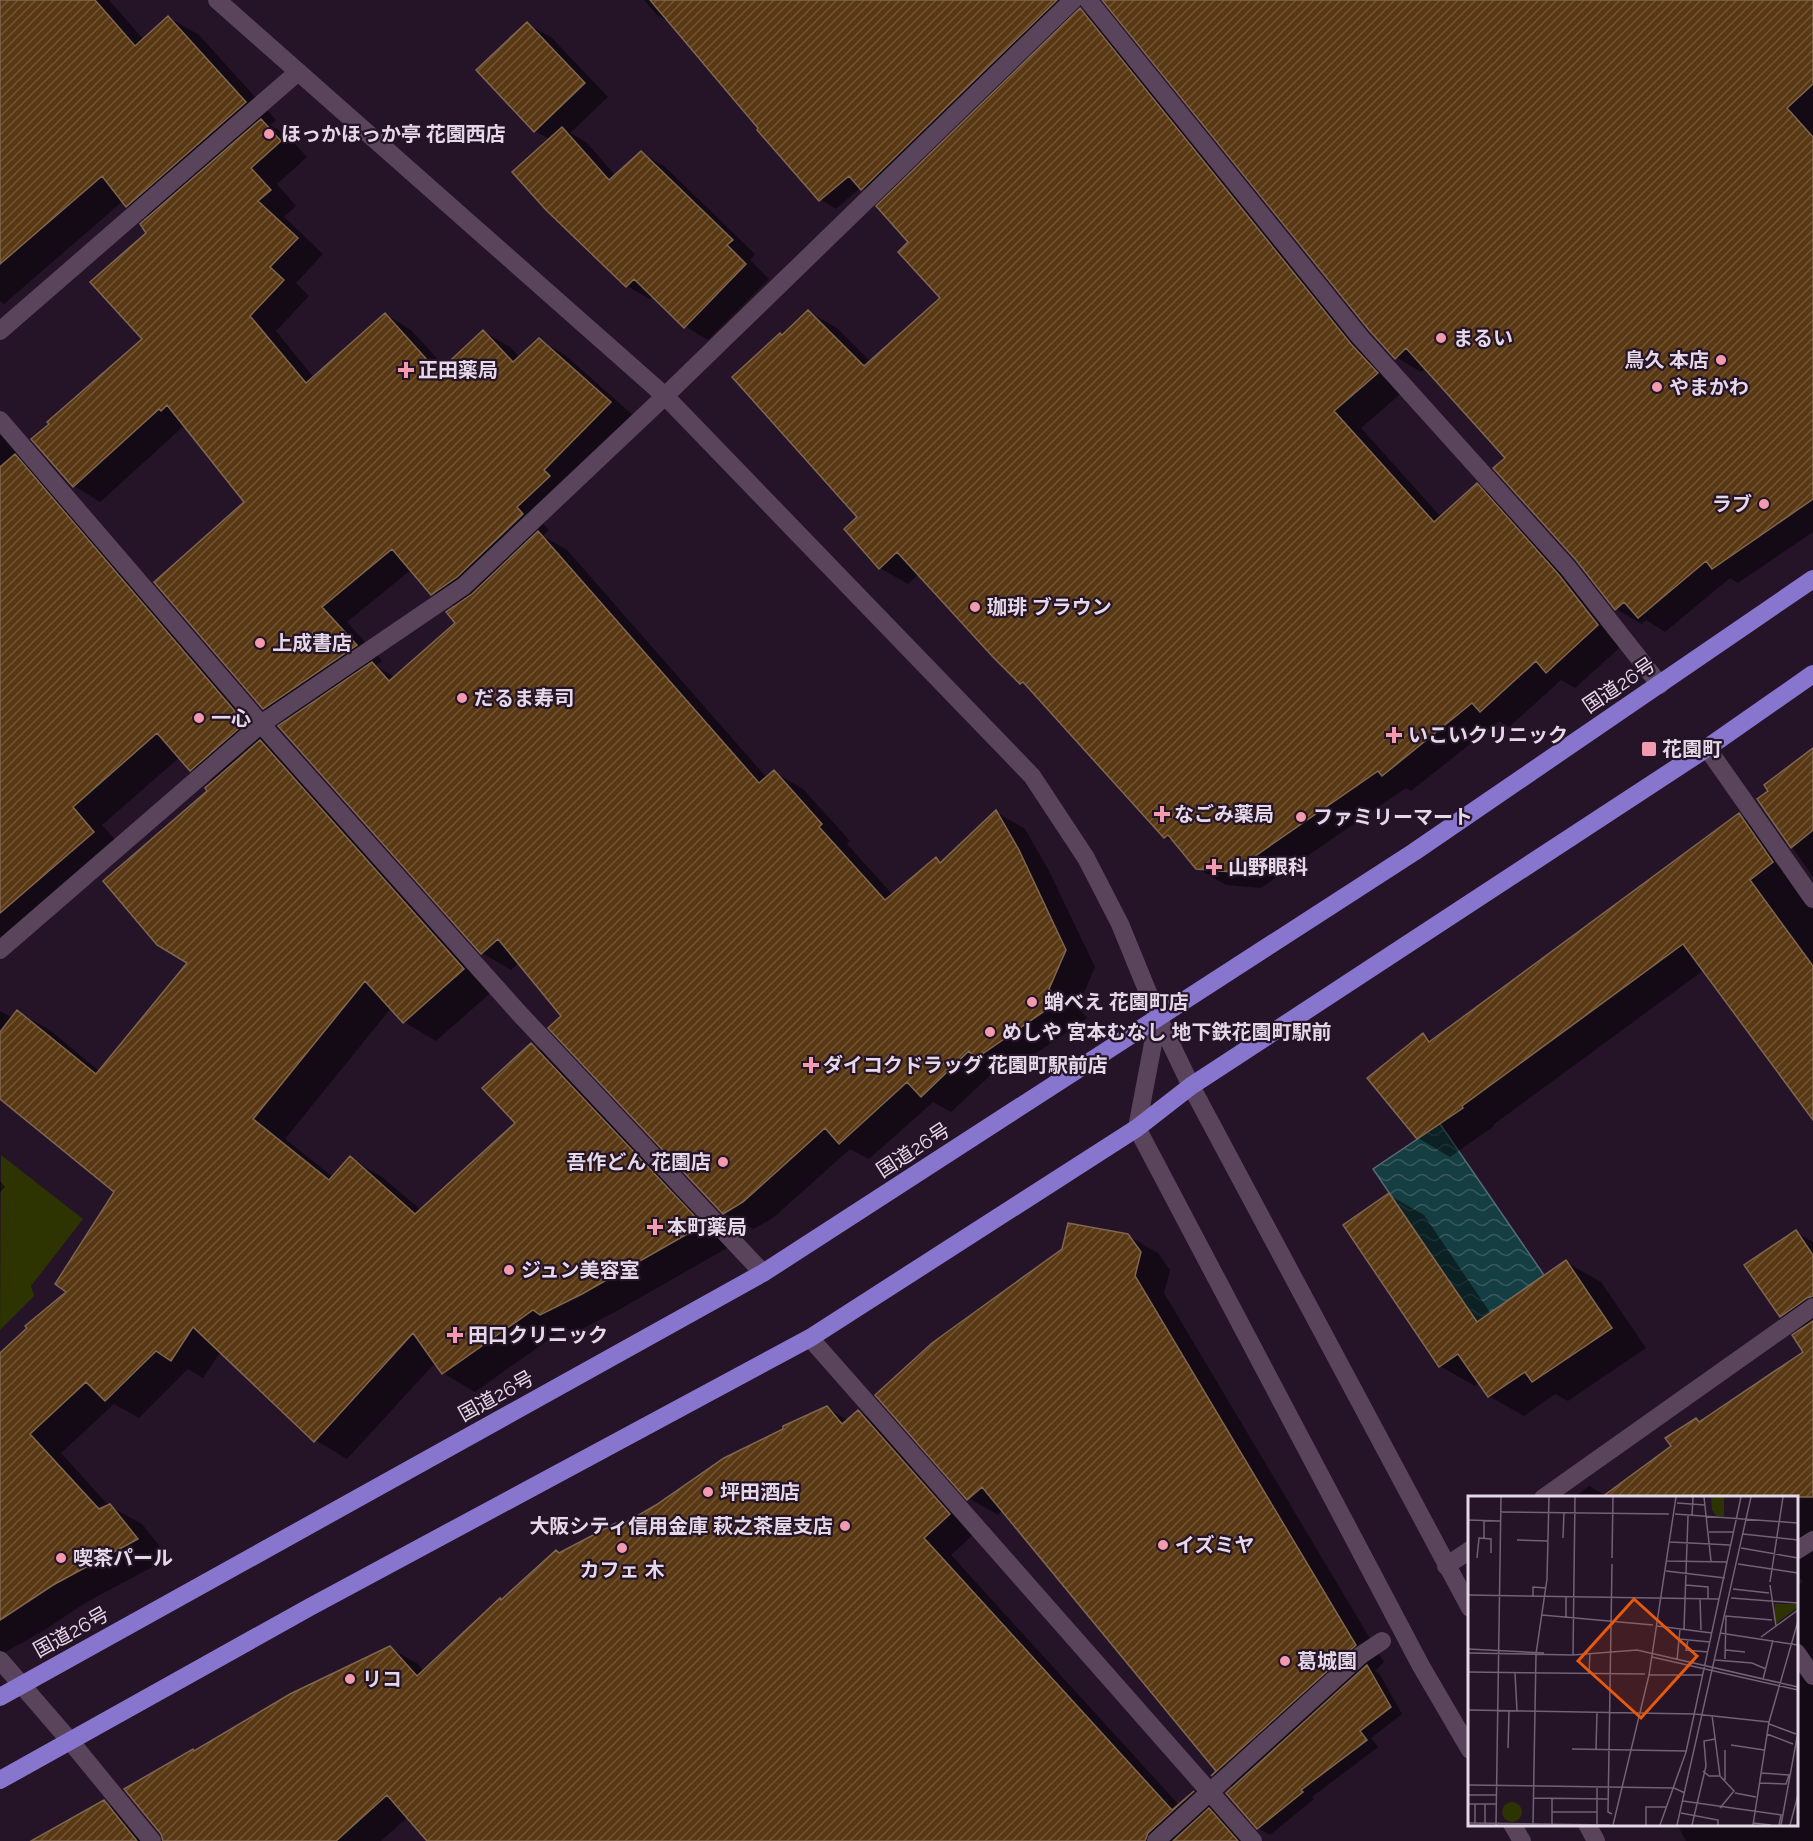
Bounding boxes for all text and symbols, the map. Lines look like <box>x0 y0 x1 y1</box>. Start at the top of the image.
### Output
place label: ほっかほっか亭 花園西店 <box>281 122 506 146</box>
marker: ほっかほっか亭 花園西店 <box>262 127 276 141</box>
place label: まるい <box>1453 326 1513 350</box>
marker: まるい <box>1434 331 1448 345</box>
place label: 鳥久 本店 <box>1624 348 1709 372</box>
marker: 鳥久 本店 <box>1714 353 1728 367</box>
place label: 正田薬局 <box>418 358 498 382</box>
marker: 正田薬局 <box>399 363 413 377</box>
place label: やまかわ <box>1669 375 1749 399</box>
marker: やまかわ <box>1650 380 1664 394</box>
place label: ラブ <box>1712 492 1752 516</box>
marker: ラブ <box>1757 497 1771 511</box>
place label: 珈琲 ブラウン <box>987 595 1112 619</box>
marker: 珈琲 ブラウン <box>968 600 982 614</box>
place label: 上成書店 <box>272 631 352 655</box>
marker: 上成書店 <box>253 636 267 650</box>
street label: 国道26号 <box>1578 652 1660 718</box>
place label: だるま寿司 <box>474 686 574 710</box>
marker: だるま寿司 <box>455 691 469 705</box>
place label: 一心 <box>211 706 251 730</box>
marker: 一心 <box>192 711 206 725</box>
place label: いこいクリニック <box>1408 723 1568 747</box>
marker: いこいクリニック <box>1385 726 1403 744</box>
place label: 花園町 <box>1662 737 1722 761</box>
marker: 花園町 <box>1640 740 1658 758</box>
place label: なごみ薬局 <box>1174 802 1274 826</box>
place label: ファミリーマート <box>1313 805 1473 829</box>
marker: なごみ薬局 <box>1155 807 1169 821</box>
marker: ファミリーマート <box>1294 810 1308 824</box>
place label: 山野眼科 <box>1228 855 1308 879</box>
marker: 山野眼科 <box>1205 858 1223 876</box>
place label: 蛸べえ 花園町店 <box>1044 990 1189 1014</box>
marker: 蛸べえ 花園町店 <box>1025 995 1039 1009</box>
place label: めしや 宮本むなし 地下鉄花園町駅前 <box>1002 1020 1331 1044</box>
marker: めしや 宮本むなし 地下鉄花園町駅前 <box>983 1025 997 1039</box>
place label: ダイコクドラッグ 花園町駅前店 <box>823 1053 1108 1077</box>
marker: ダイコクドラッグ 花園町駅前店 <box>804 1058 818 1072</box>
street label: 国道26号 <box>872 1117 954 1183</box>
place label: 吾作どん 花園店 <box>566 1150 711 1174</box>
marker: 吾作どん 花園店 <box>716 1155 730 1169</box>
place label: 本町薬局 <box>667 1215 747 1239</box>
marker: 本町薬局 <box>648 1220 662 1234</box>
place label: ジュン美容室 <box>521 1258 640 1282</box>
marker: ジュン美容室 <box>502 1263 516 1277</box>
place label: 田口クリニック <box>468 1323 608 1347</box>
marker: 田口クリニック <box>446 1326 464 1344</box>
street label: 国道26号 <box>454 1366 538 1426</box>
place label: 坪田酒店 <box>720 1480 800 1504</box>
marker: 坪田酒店 <box>701 1485 715 1499</box>
inset map <box>1468 1496 1798 1826</box>
place label: 大阪シティ信用金庫 萩之茶屋支店 <box>529 1514 833 1538</box>
marker: 大阪シティ信用金庫 萩之茶屋支店 <box>838 1519 852 1533</box>
place label: イズミヤ <box>1175 1533 1254 1557</box>
marker: イズミヤ <box>1156 1538 1170 1552</box>
marker: カフェ 木 <box>615 1541 629 1555</box>
place label: 喫茶パール <box>73 1546 173 1570</box>
marker: 喫茶パール <box>54 1551 68 1565</box>
place label: カフェ 木 <box>580 1558 664 1582</box>
street label: 国道26号 <box>29 1602 113 1662</box>
place label: 葛城園 <box>1297 1649 1357 1673</box>
marker: 葛城園 <box>1278 1654 1292 1668</box>
place label: リコ <box>362 1667 402 1691</box>
marker: リコ <box>343 1672 357 1686</box>

